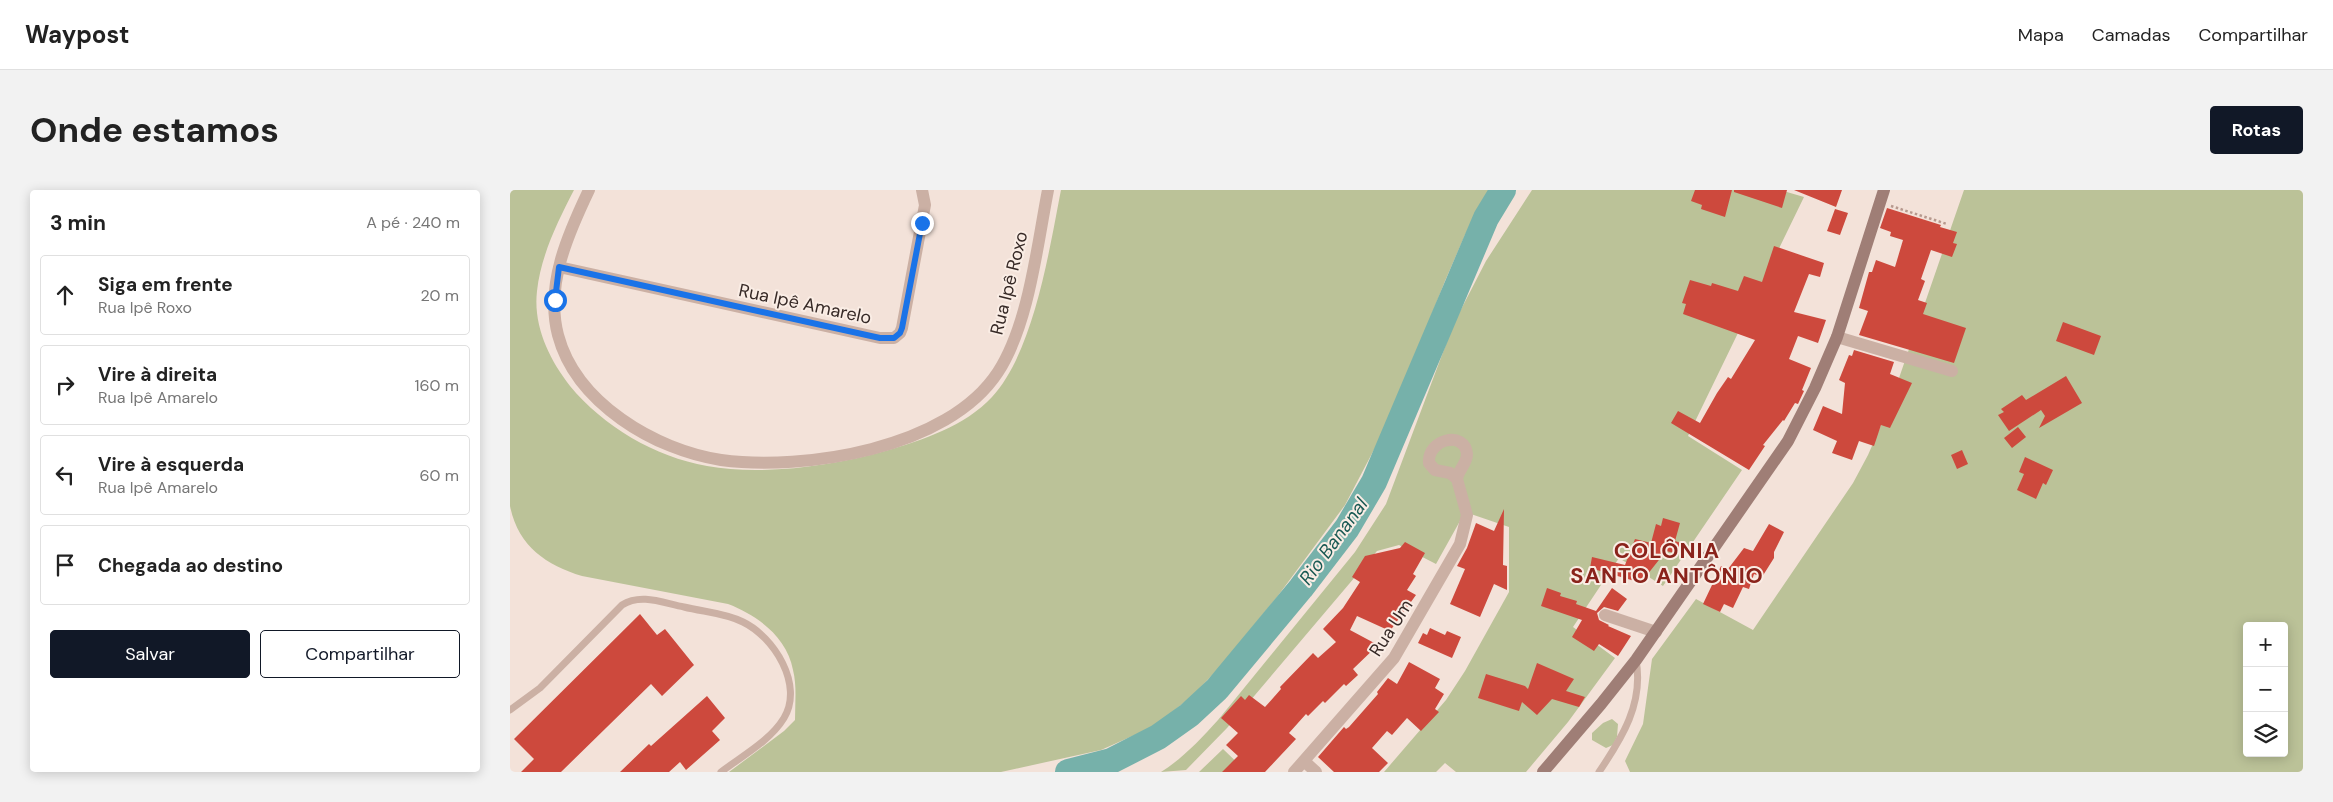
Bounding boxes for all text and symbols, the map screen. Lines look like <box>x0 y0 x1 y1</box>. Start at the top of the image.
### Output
text: Waypost <box>25 19 129 50</box>
text: Mapa <box>2018 23 2064 47</box>
text: Camadas <box>2092 23 2170 47</box>
text: Compartilhar <box>2198 23 2308 47</box>
button: Rotas <box>2210 106 2303 154</box>
text: Onde estamos <box>30 107 279 153</box>
text: 3 min <box>50 209 106 237</box>
text: A pé · 240 m <box>366 212 460 233</box>
route end <box>911 212 934 235</box>
street label: Rua Ipê Roxo <box>985 229 1033 337</box>
text: Siga em frente <box>98 272 233 297</box>
street label: Rua Ipê Amarelo <box>736 278 874 330</box>
icon: ahead <box>51 281 79 309</box>
text: 20 m <box>420 285 459 306</box>
route start <box>544 289 567 312</box>
text: Rua Ipê Roxo <box>98 297 192 318</box>
text: Vire à direita <box>98 362 217 387</box>
icon: right <box>51 371 79 399</box>
text: 160 m <box>415 375 459 396</box>
text: Rua Ipê Amarelo <box>98 387 218 408</box>
text: Vire à esquerda <box>98 452 244 477</box>
icon: left <box>51 461 79 489</box>
text: 60 m <box>419 465 459 486</box>
text: Rua Ipê Amarelo <box>98 477 218 498</box>
water label: Rio Bananal <box>1293 492 1374 590</box>
district label: COLÔNIA SANTO ANTÔNIO <box>1570 536 1764 590</box>
icon: arrive <box>51 551 79 579</box>
text: Chegada ao destino <box>98 553 283 578</box>
street label: Rua Um <box>1364 595 1418 661</box>
map controls <box>2243 622 2288 757</box>
button: + <box>2243 622 2288 667</box>
button: Salvar <box>50 630 250 678</box>
button: Compartilhar <box>260 630 460 678</box>
button: − <box>2243 667 2288 712</box>
button: layers <box>2243 712 2288 757</box>

